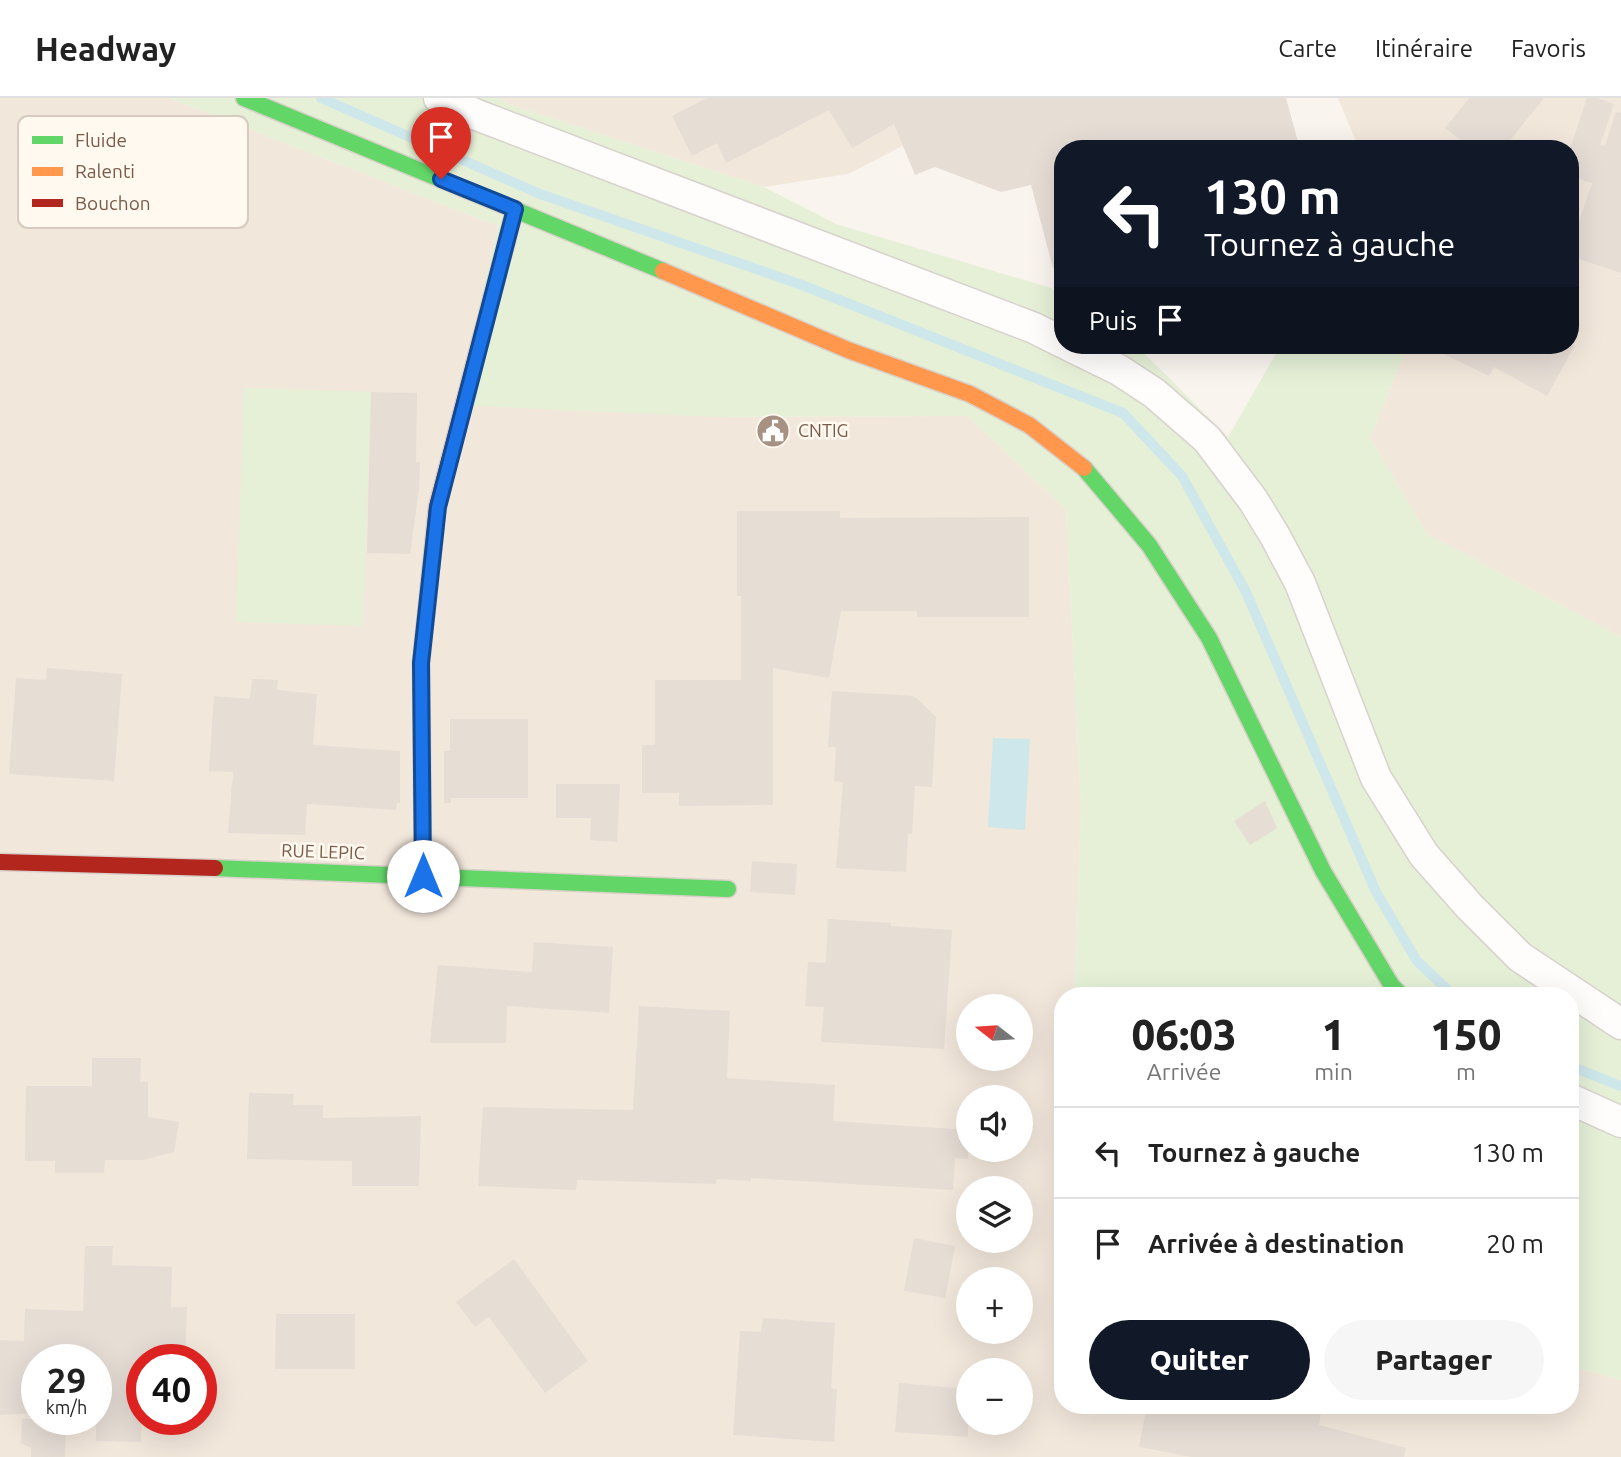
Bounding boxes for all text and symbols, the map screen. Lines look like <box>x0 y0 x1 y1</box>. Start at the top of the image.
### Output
text: Headway <box>35 30 176 67</box>
text: Carte <box>1278 35 1337 62</box>
text: Itinéraire <box>1375 35 1473 62</box>
text: Favoris <box>1511 35 1586 62</box>
pin <box>411 107 471 179</box>
legend <box>18 116 248 228</box>
icon: arrive <box>422 118 460 156</box>
text: Fluide <box>75 129 127 151</box>
text: Ralenti <box>75 160 135 182</box>
icon: left <box>1089 168 1180 259</box>
text: 130 m <box>1204 168 1341 223</box>
text: Bouchon <box>75 192 151 214</box>
text: Tournez à gauche <box>1204 226 1455 262</box>
icon: arrive <box>1151 301 1189 339</box>
text: Puis <box>1089 306 1137 335</box>
public building icon: CNTIG <box>754 412 792 450</box>
place label: CNTIG <box>798 420 848 440</box>
position arrow <box>386 839 460 913</box>
street label: RUE LEPIC <box>281 840 365 862</box>
north arrow <box>956 994 1032 1071</box>
map controls <box>956 994 1033 1435</box>
text: 06:03 <box>1132 1011 1237 1058</box>
text: 1 <box>1322 1011 1345 1058</box>
text: 150 <box>1430 1011 1501 1058</box>
text: Arrivée <box>1147 1059 1221 1084</box>
text: min <box>1314 1059 1353 1084</box>
text: m <box>1456 1059 1476 1084</box>
button: sound <box>956 1085 1033 1162</box>
icon: left <box>1089 1134 1127 1172</box>
text: Tournez à gauche <box>1148 1138 1360 1167</box>
text: 130 m <box>1472 1138 1544 1167</box>
button: layers <box>956 1176 1033 1253</box>
icon: arrive <box>1089 1225 1127 1263</box>
text: Arrivée à destination <box>1148 1229 1404 1258</box>
text: 20 m <box>1486 1229 1544 1258</box>
button: + <box>956 1267 1033 1344</box>
button: Quitter <box>1089 1320 1310 1400</box>
button: Partager <box>1324 1320 1544 1400</box>
speed limit sign: 40 <box>126 1344 217 1435</box>
button: − <box>956 1358 1033 1435</box>
text: 29 <box>47 1360 86 1400</box>
text: km/h <box>46 1397 87 1417</box>

